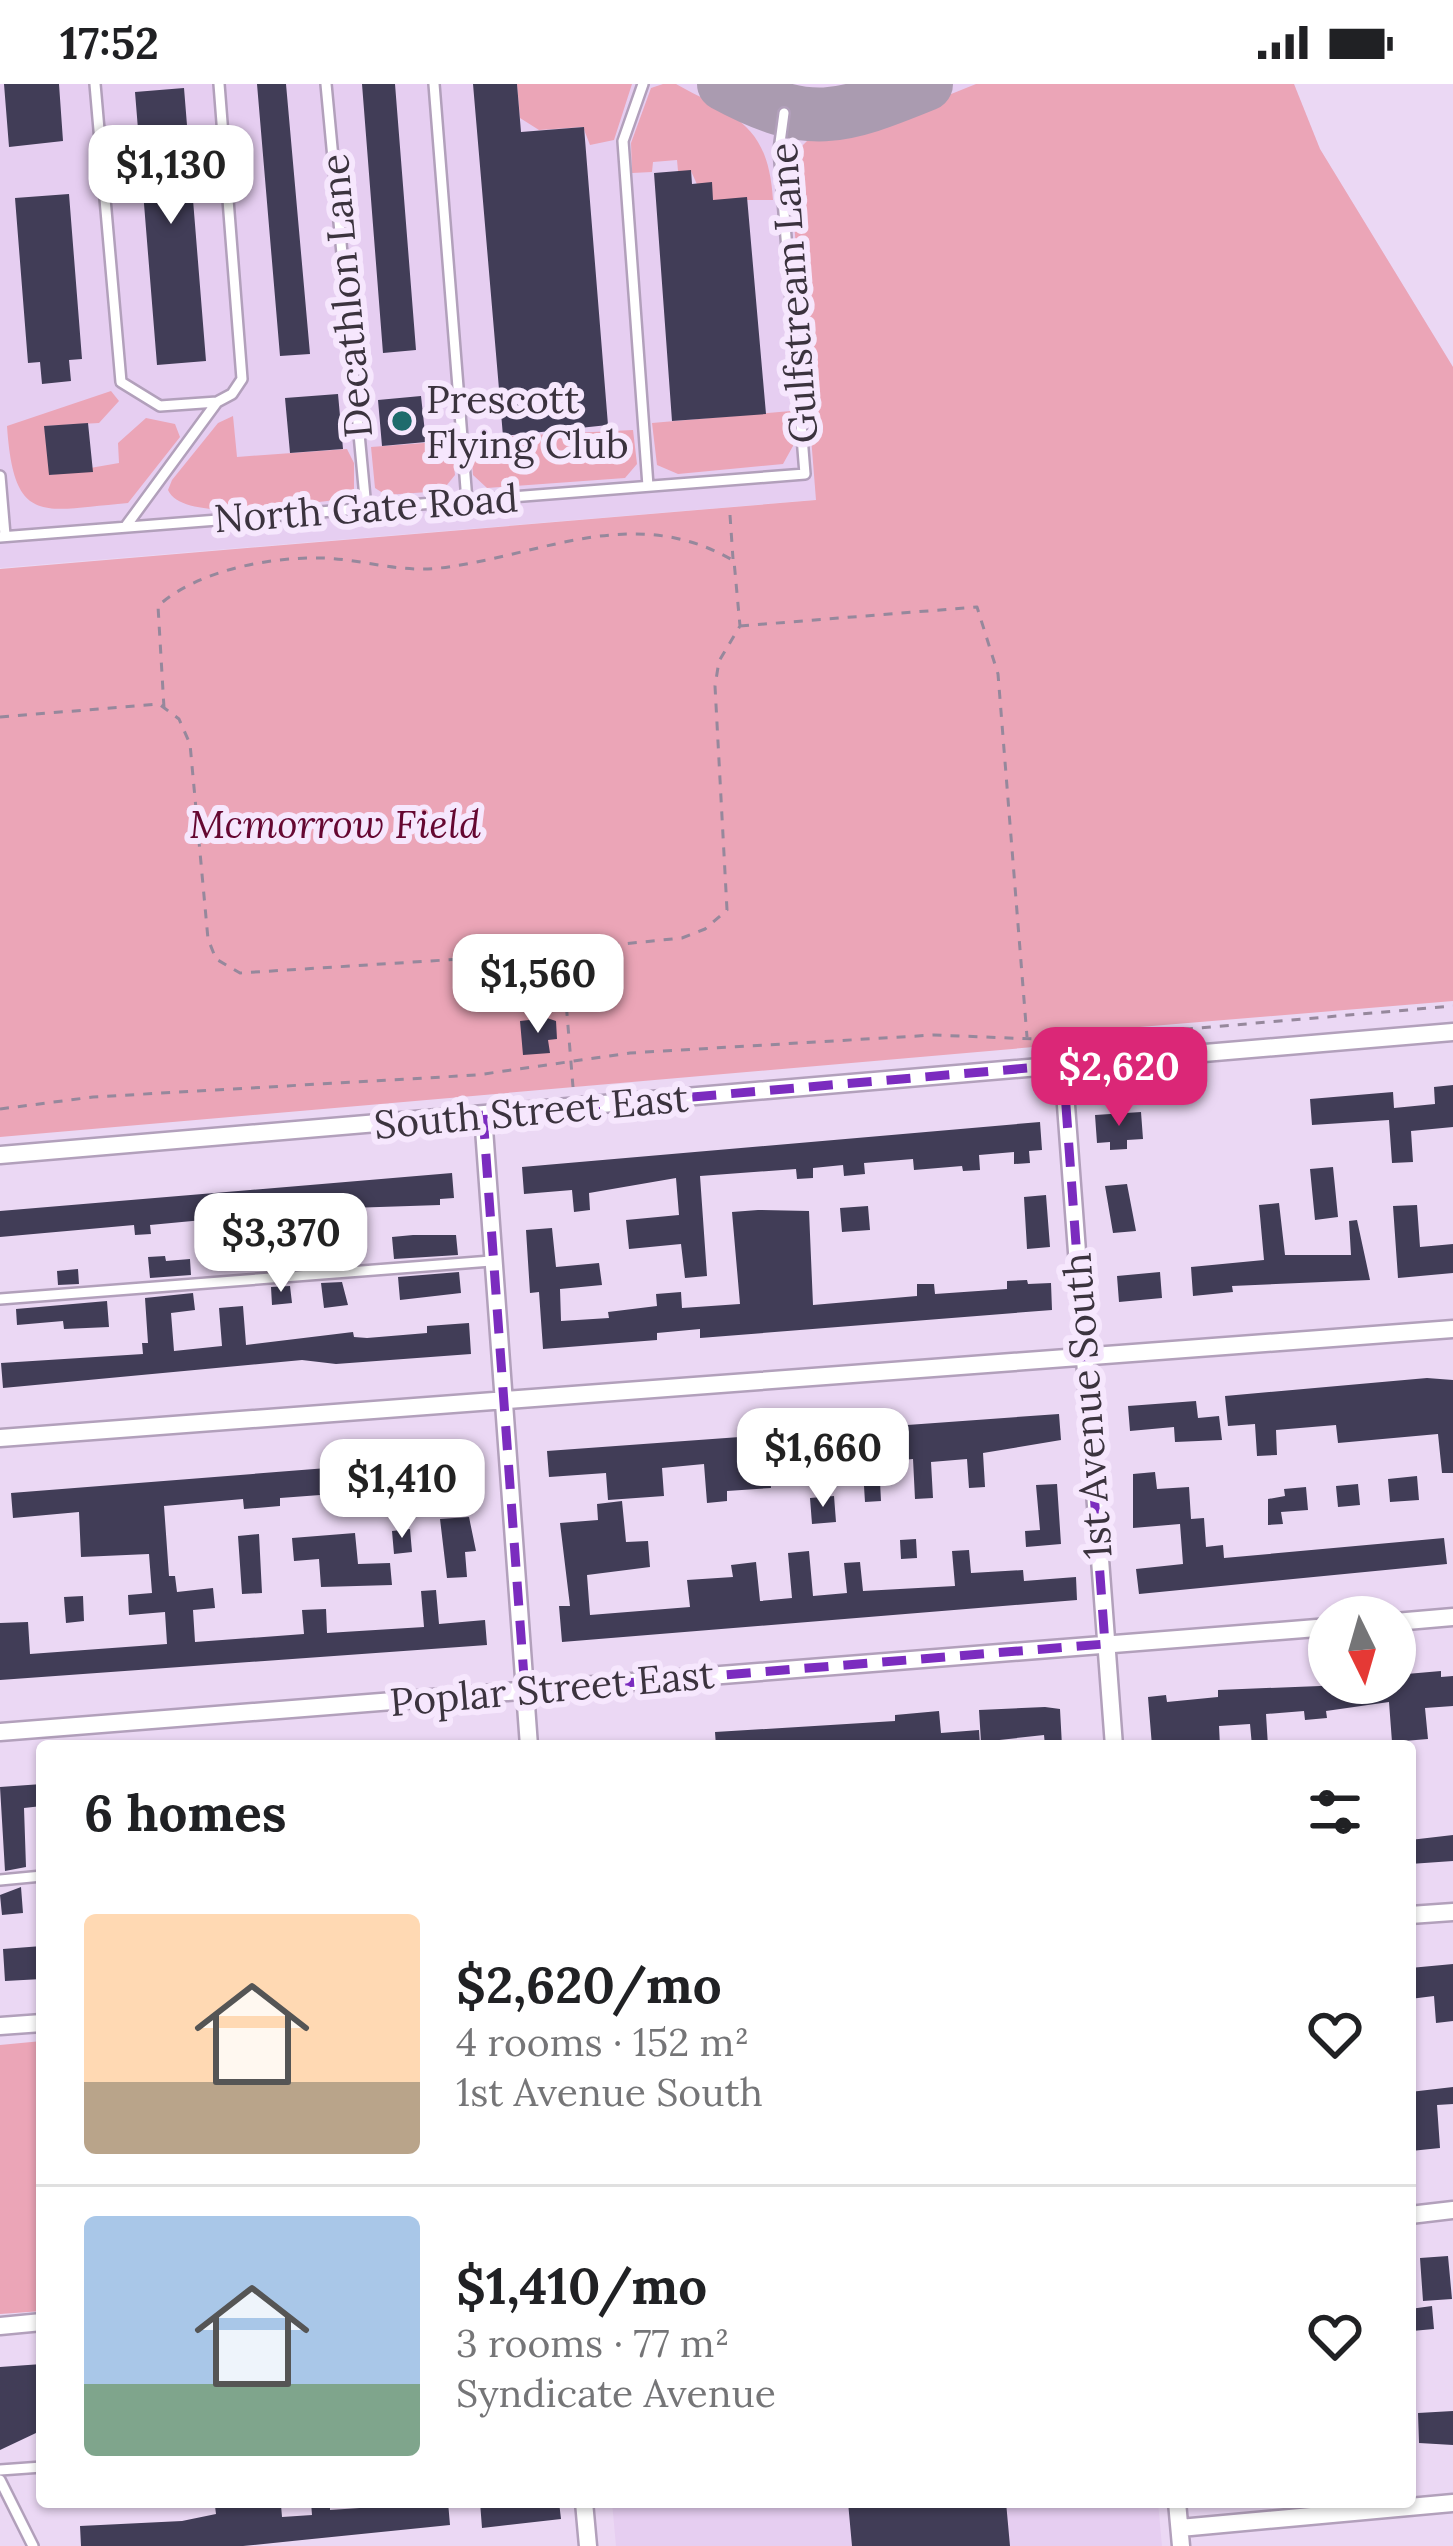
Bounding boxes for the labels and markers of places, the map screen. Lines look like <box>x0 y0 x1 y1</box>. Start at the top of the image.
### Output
pin: $1,130 <box>73 125 269 227</box>
place label: Prescott Flying Club <box>426 374 629 469</box>
marker: Prescott Flying Club <box>389 408 415 434</box>
pin: $1,560 <box>440 934 636 1036</box>
pin: $2,620 <box>1021 1027 1217 1129</box>
pin: $3,370 <box>183 1193 379 1295</box>
pin: $1,660 <box>725 1408 921 1510</box>
pin: $1,410 <box>304 1439 500 1541</box>

